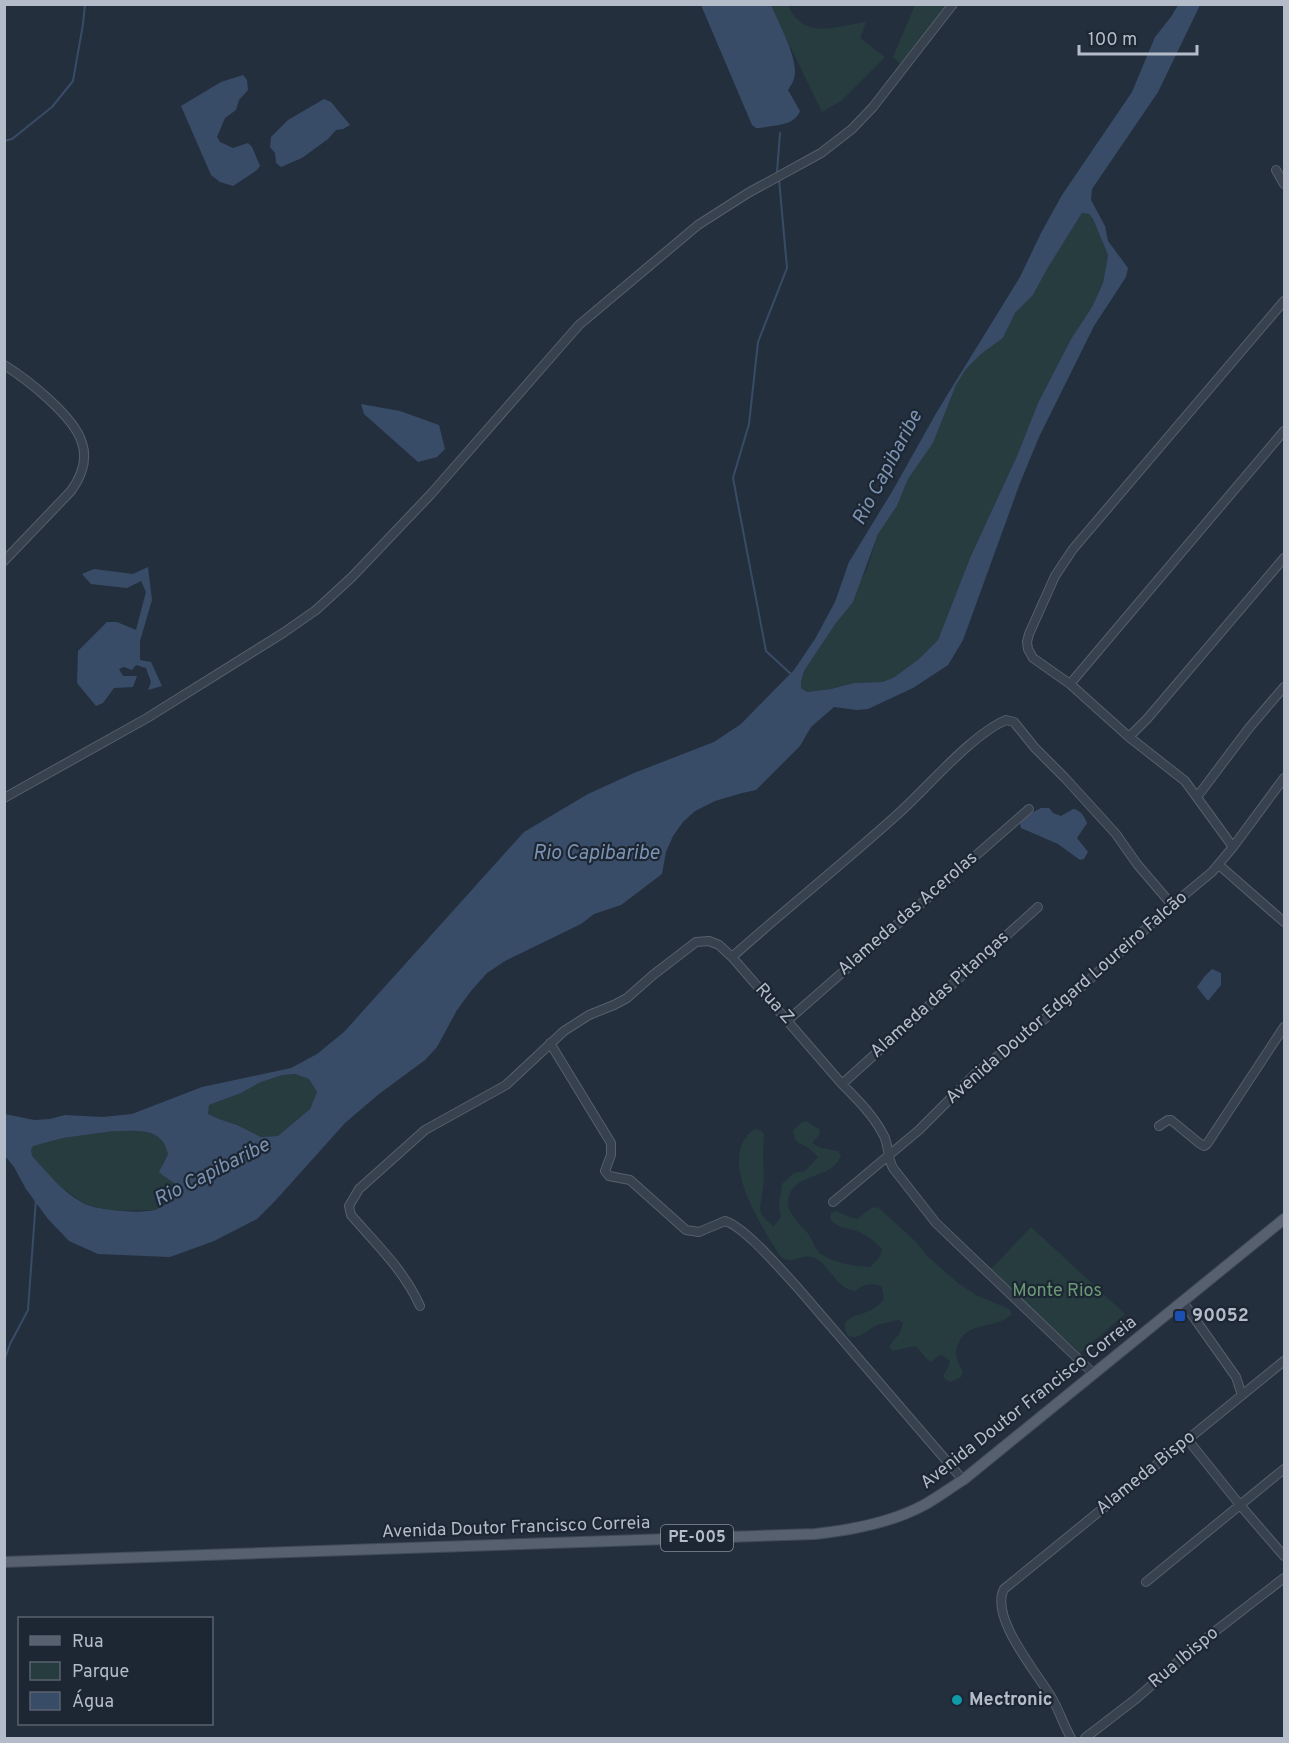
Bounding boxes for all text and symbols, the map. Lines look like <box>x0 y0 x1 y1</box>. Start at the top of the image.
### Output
scale bar <box>1079 18 1198 56</box>
text: 100 m <box>1088 29 1137 52</box>
water label: Rio Capibaribe <box>847 405 929 530</box>
water label: Rio Capibaribe <box>533 841 660 867</box>
street label: Alameda das Acerolas <box>833 847 983 981</box>
street label: Avenida Doutor Edgard Loureiro Falcão <box>941 887 1193 1109</box>
street label: Alameda das Pitangas <box>866 927 1014 1063</box>
street label: Rua Z <box>750 979 798 1029</box>
water label: Rio Capibaribe <box>150 1132 275 1213</box>
park label: Monte Rios <box>1012 1280 1102 1303</box>
place label: 90052 <box>1192 1305 1249 1328</box>
marker: 90052 <box>1173 1309 1187 1323</box>
street label: Avenida Doutor Francisco Correia <box>916 1311 1142 1495</box>
street label: Alameda Bispo <box>1092 1426 1200 1520</box>
street label: Avenida Doutor Francisco Correia <box>381 1512 651 1544</box>
road number: PE-005 <box>661 1525 733 1551</box>
legend <box>18 1617 213 1725</box>
street label: Rua Ibispo <box>1144 1622 1224 1694</box>
text: Rua <box>72 1631 103 1654</box>
text: Parque <box>72 1661 129 1684</box>
text: Água <box>72 1689 114 1714</box>
place label: Mectronic <box>969 1689 1052 1712</box>
marker: Mectronic <box>950 1693 964 1707</box>

